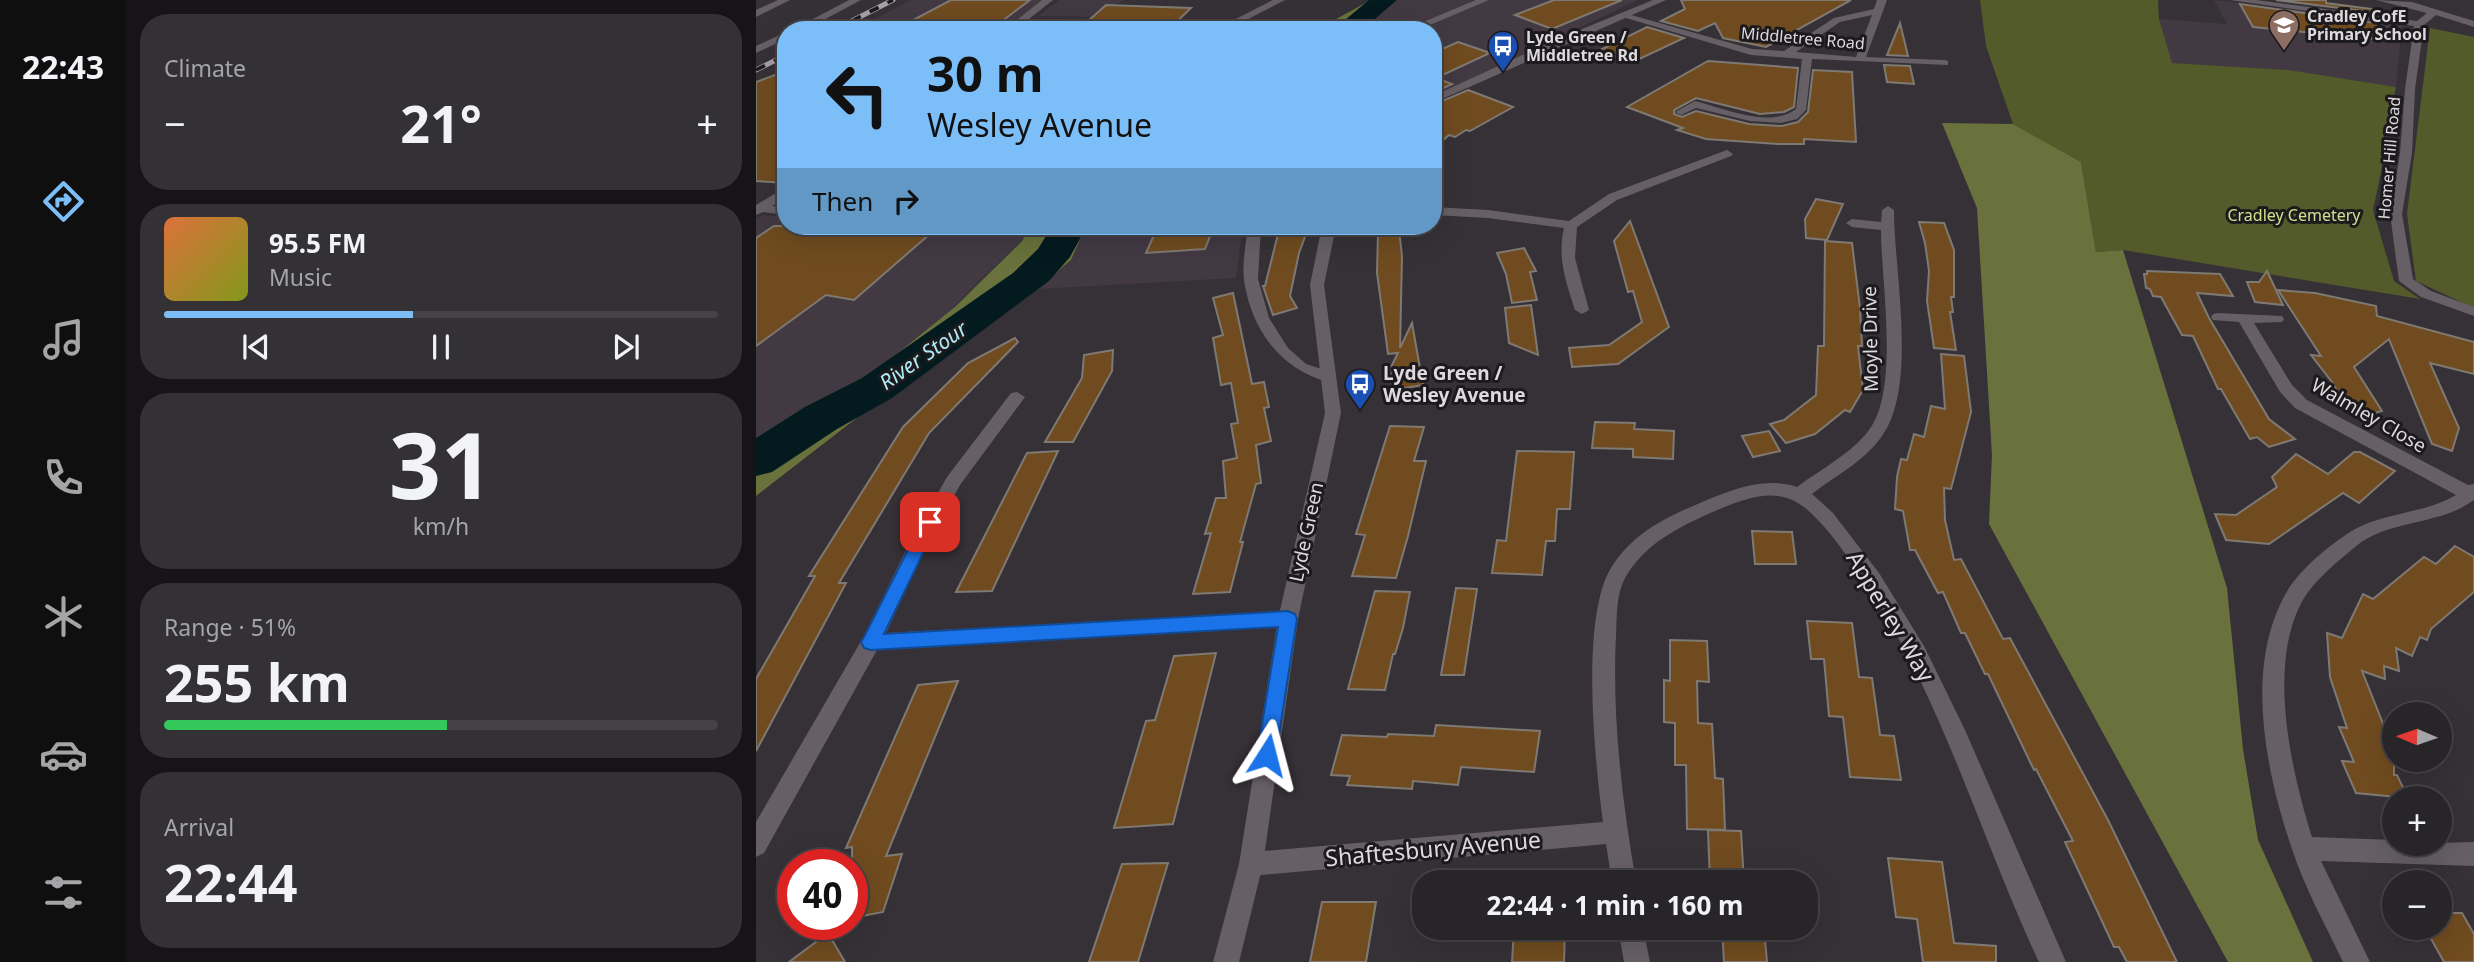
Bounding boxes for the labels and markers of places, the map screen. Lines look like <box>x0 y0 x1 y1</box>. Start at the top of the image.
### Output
place label: Cradley CofE Primary School <box>2307 5 2427 45</box>
school or university icon: Cradley CofE Primary School <box>2267 8 2301 52</box>
place label: Lyde Green / Middletree Rd <box>1526 26 1638 66</box>
bus stop icon: Lyde Green / Middletree Rd <box>1486 29 1520 73</box>
place label: Lyde Green / Wesley Avenue <box>1383 360 1526 408</box>
bus stop icon: Lyde Green / Wesley Avenue <box>1343 367 1377 411</box>
pin <box>900 492 960 552</box>

